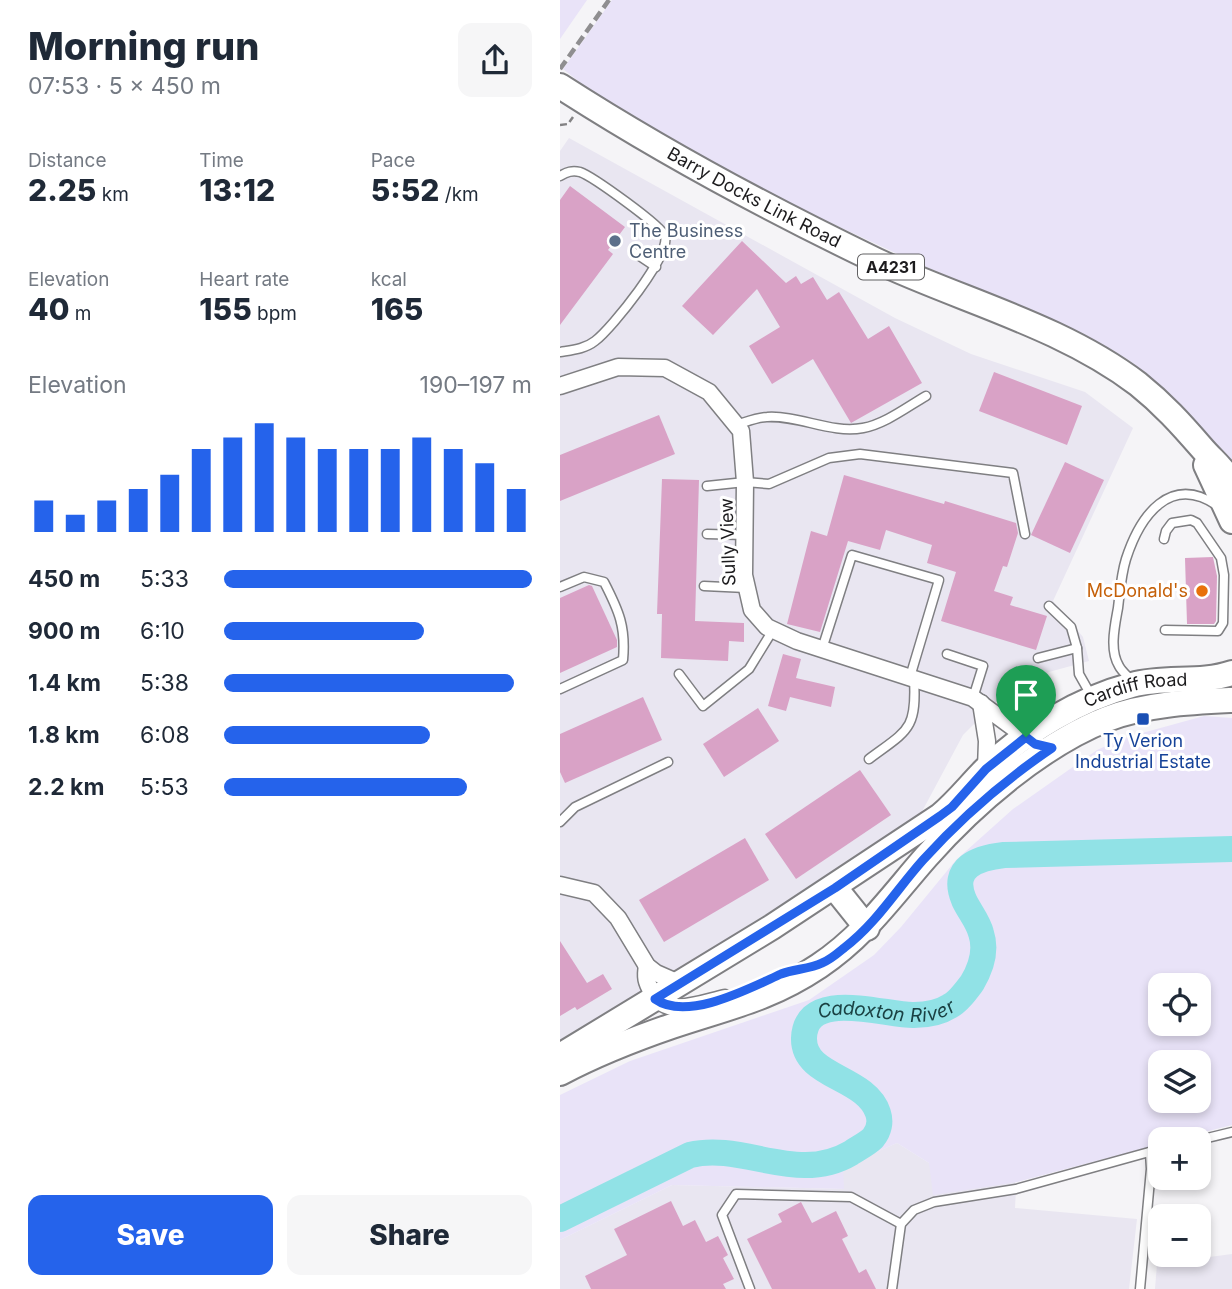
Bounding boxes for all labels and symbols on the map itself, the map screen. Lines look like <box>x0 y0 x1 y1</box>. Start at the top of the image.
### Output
street label: Barry Docks Link Road <box>664 143 844 252</box>
place label: The Business Centre <box>629 220 743 262</box>
marker: The Business Centre <box>607 233 623 249</box>
road number: A4231 <box>858 255 924 280</box>
street label: Sully View <box>715 497 740 586</box>
place label: McDonald's <box>1087 580 1188 601</box>
marker: McDonald's <box>1194 583 1210 599</box>
pin <box>996 665 1056 737</box>
street label: Cardiff Road <box>1080 669 1188 711</box>
marker: Ty Verion Industrial Estate <box>1135 711 1151 727</box>
place label: Ty Verion Industrial Estate <box>1075 730 1211 772</box>
water label: Cadoxton River <box>815 994 960 1027</box>

